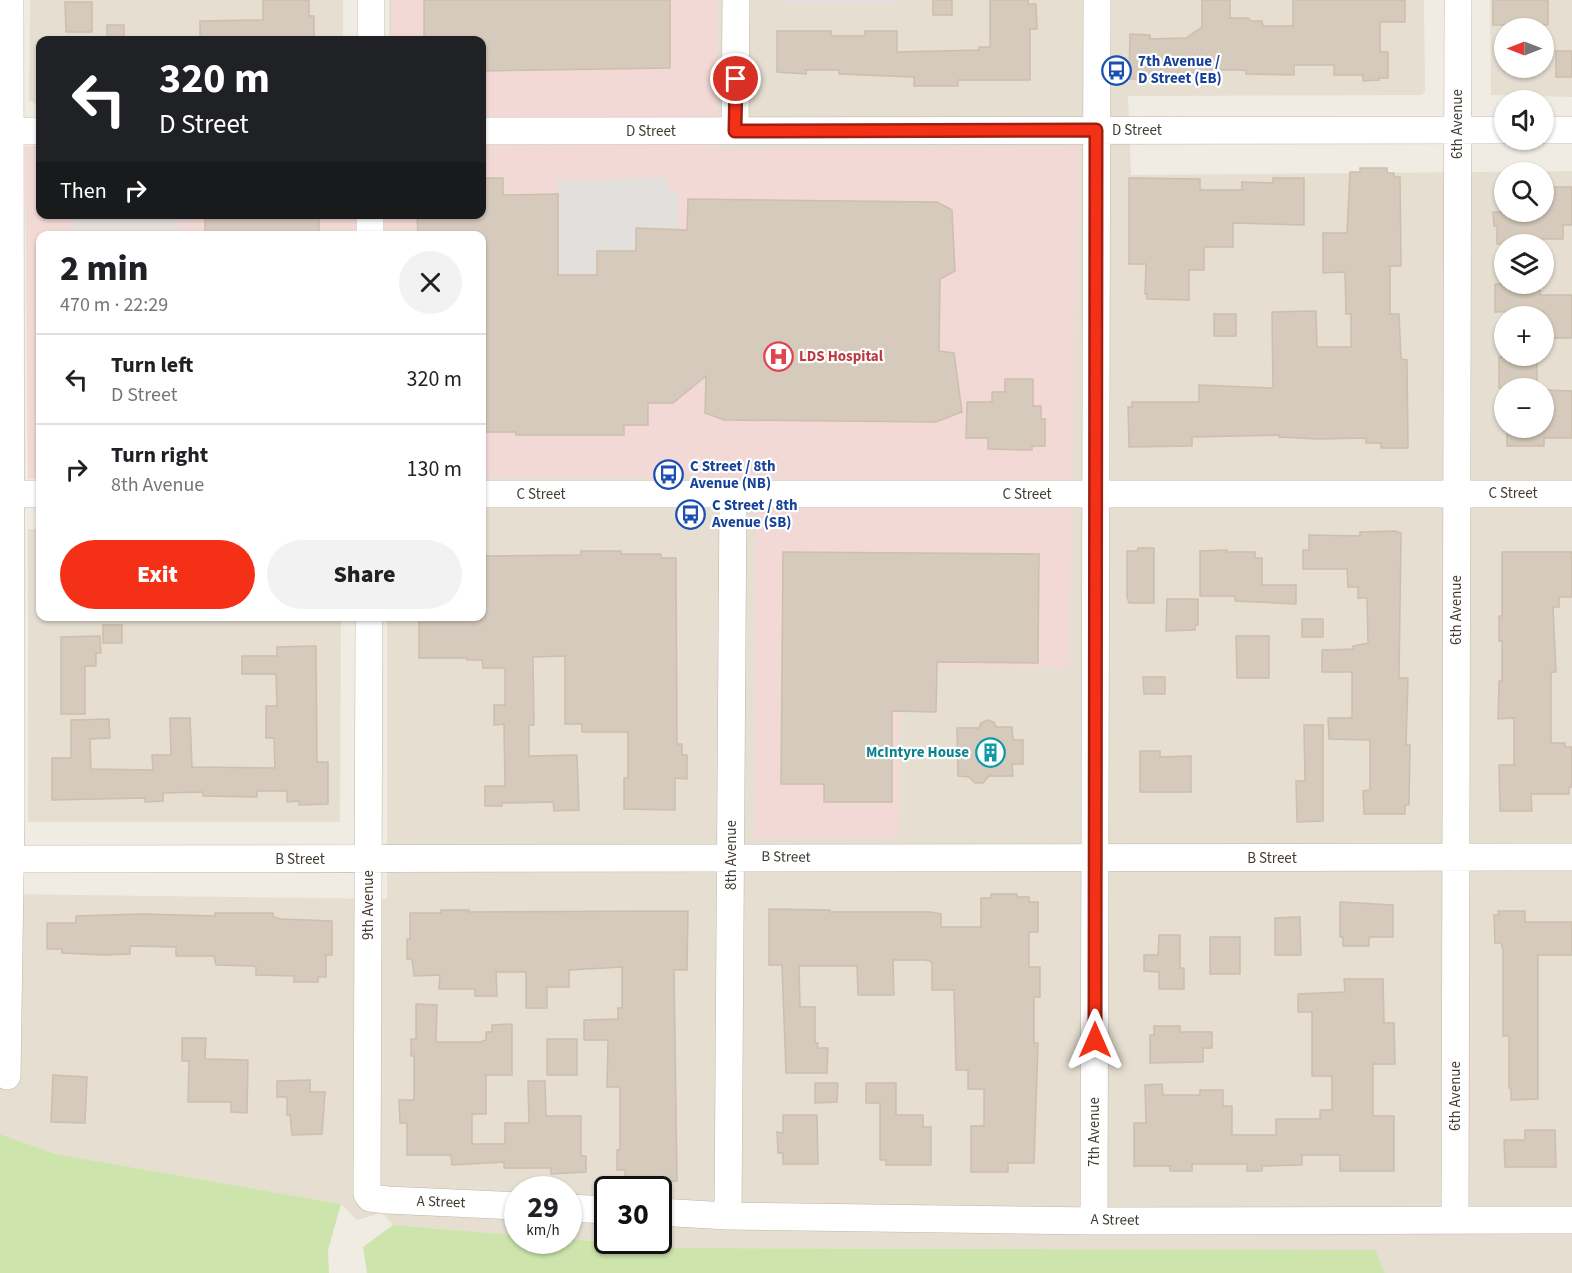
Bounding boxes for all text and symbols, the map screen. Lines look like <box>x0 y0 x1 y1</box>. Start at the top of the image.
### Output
north arrow <box>1494 18 1554 78</box>
map controls <box>1494 18 1554 438</box>
text: 320 m <box>159 49 270 109</box>
place label: 7th Avenue / D Street (EB) <box>1138 51 1222 89</box>
pin <box>710 53 761 104</box>
bus stop icon: 7th Avenue / D Street (EB) <box>1101 54 1133 86</box>
icon: left <box>60 60 138 138</box>
icon: arrive <box>719 62 752 95</box>
street label: 6th Avenue <box>1447 89 1468 159</box>
button: sound <box>1494 90 1554 150</box>
text: D Street <box>159 105 249 144</box>
street label: D Street <box>1112 120 1162 141</box>
street label: D Street <box>626 121 676 142</box>
button: search <box>1494 162 1554 222</box>
icon: right <box>119 174 152 207</box>
text: Then <box>60 175 107 207</box>
button: layers <box>1494 234 1554 294</box>
text: 2 min <box>60 243 148 294</box>
button: close <box>399 251 462 314</box>
text: 470 m · 22:29 <box>60 291 168 319</box>
button: + <box>1494 306 1554 366</box>
hospital icon: LDS Hospital <box>762 340 794 372</box>
place label: LDS Hospital <box>799 346 884 367</box>
text: Turn left <box>111 349 193 381</box>
icon: left <box>60 363 93 396</box>
text: 320 m <box>407 363 462 395</box>
button: − <box>1494 378 1554 438</box>
text: D Street <box>111 381 177 409</box>
text: Turn right <box>111 439 208 471</box>
icon: right <box>60 453 93 486</box>
text: 130 m <box>407 453 462 485</box>
place label: C Street / 8th Avenue (NB) <box>689 456 776 494</box>
bus stop icon: C Street / 8th Avenue (NB) <box>653 459 685 491</box>
text: 8th Avenue <box>111 471 204 499</box>
street label: C Street <box>1488 483 1538 504</box>
street label: C Street <box>516 484 566 505</box>
street label: C Street <box>1002 484 1052 505</box>
place label: C Street / 8th Avenue (SB) <box>711 495 798 533</box>
bus stop icon: C Street / 8th Avenue (SB) <box>675 498 707 530</box>
button: Exit <box>60 540 255 609</box>
button: Share <box>267 540 462 609</box>
street label: 6th Avenue <box>1446 575 1467 645</box>
building icon: McIntyre House <box>974 736 1006 768</box>
place label: McIntyre House <box>866 742 969 763</box>
street label: 8th Avenue <box>721 820 742 890</box>
street label: B Street <box>761 846 811 868</box>
street label: B Street <box>1247 848 1297 869</box>
street label: B Street <box>275 849 325 870</box>
street label: 9th Avenue <box>358 870 379 940</box>
position arrow <box>1063 1008 1127 1072</box>
street label: 6th Avenue <box>1445 1061 1466 1131</box>
street label: 7th Avenue <box>1084 1097 1105 1167</box>
speed limit sign: 30 <box>594 1176 672 1254</box>
text: 29 <box>527 1186 559 1229</box>
street label: A Street <box>416 1191 466 1213</box>
street label: A Street <box>1090 1209 1140 1231</box>
text: km/h <box>526 1220 560 1241</box>

